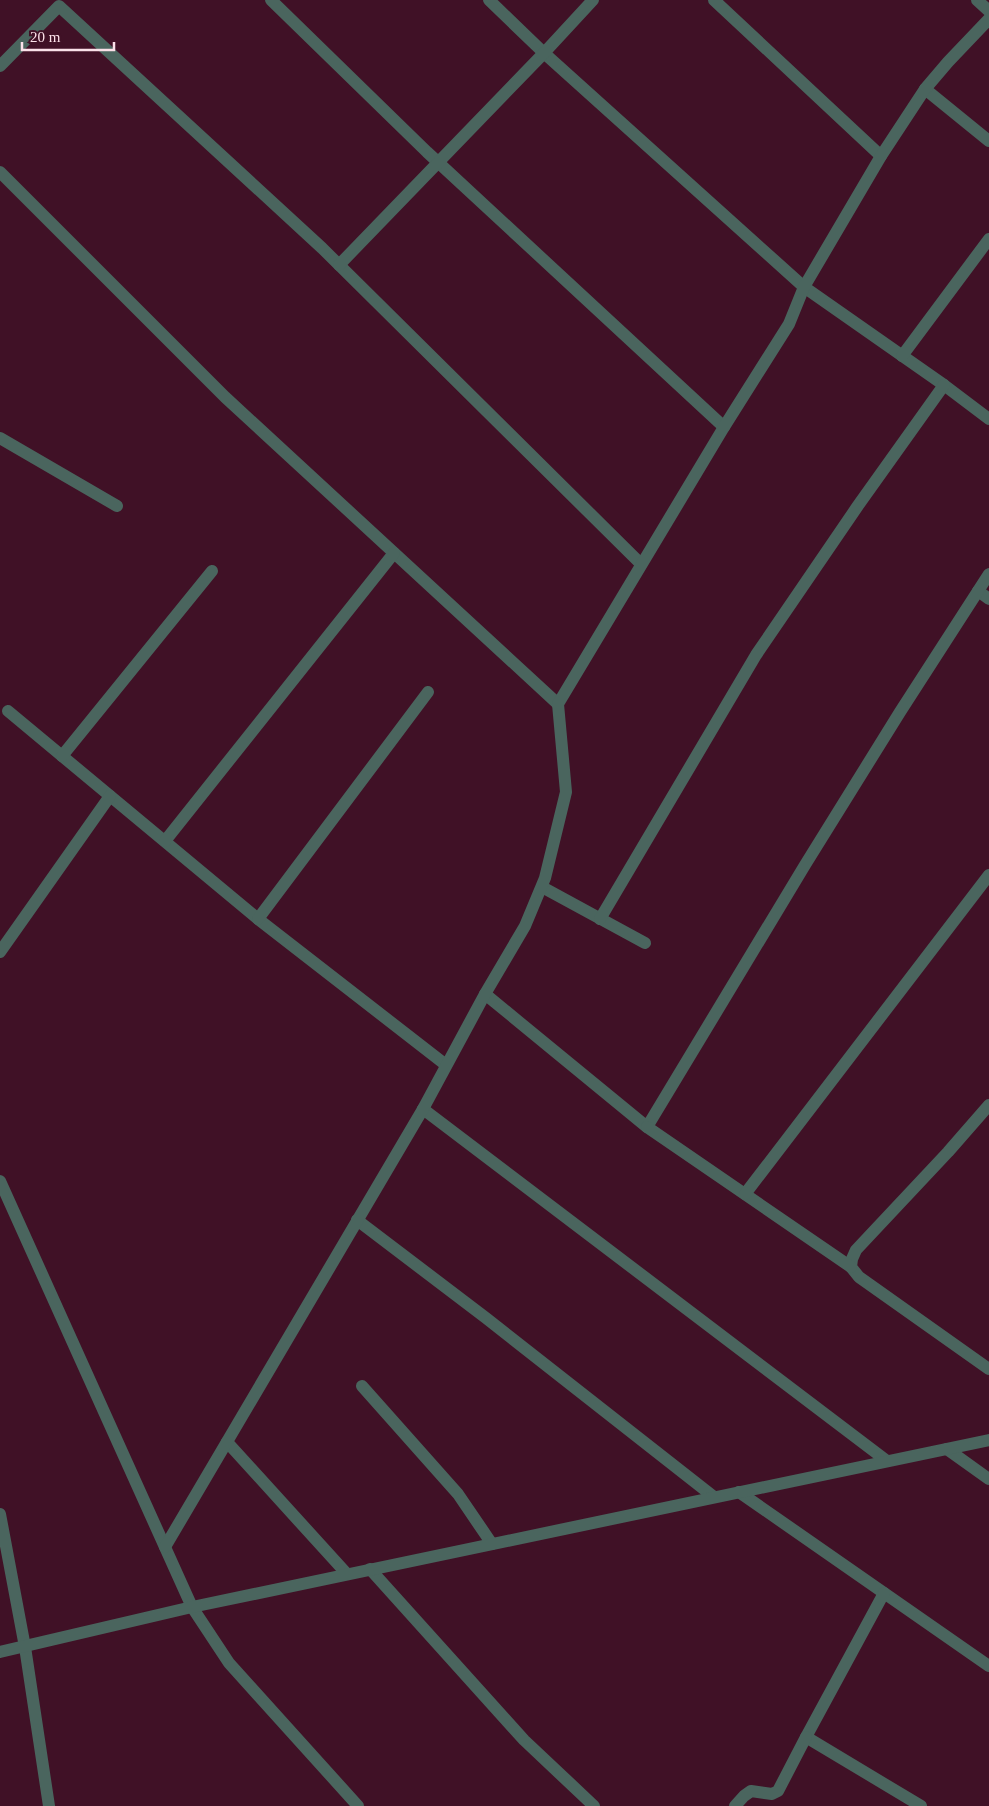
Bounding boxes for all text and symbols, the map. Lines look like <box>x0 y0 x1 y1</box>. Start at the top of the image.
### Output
scale bar <box>22 20 115 52</box>
text: 20 m <box>30 29 61 45</box>

